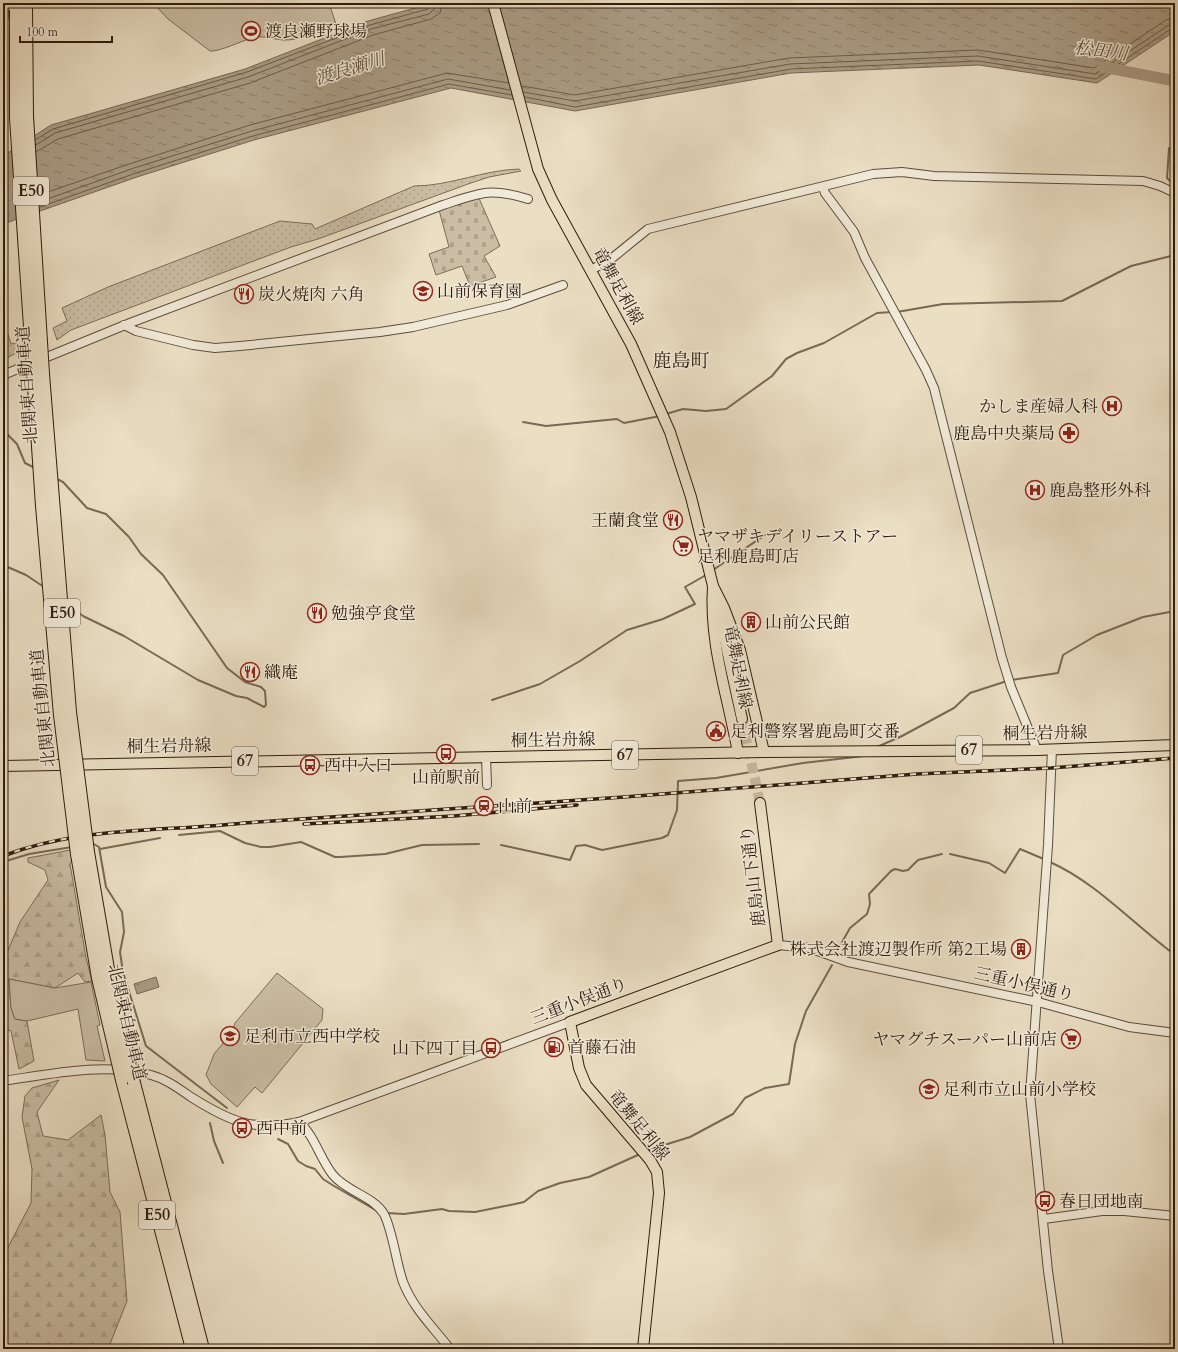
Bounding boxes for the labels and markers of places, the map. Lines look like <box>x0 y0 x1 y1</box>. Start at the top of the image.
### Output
sports icon: 渡良瀬野球場 <box>240 20 262 42</box>
place label: 渡良瀬野球場 <box>265 20 367 43</box>
school or university icon: 山前保育園 <box>412 280 434 302</box>
place label: 山前保育園 <box>437 280 522 303</box>
restaurant icon: 炭火焼肉 六角 <box>233 283 255 305</box>
place label: 炭火焼肉 六角 <box>258 283 365 306</box>
place label: かしま産婦人科 <box>979 395 1098 418</box>
hospital icon: かしま産婦人科 <box>1101 395 1123 417</box>
place label: 鹿島中央薬局 <box>953 422 1055 445</box>
pharmacy icon: 鹿島中央薬局 <box>1058 422 1080 444</box>
hospital icon: 鹿島整形外科 <box>1024 479 1046 501</box>
place label: 鹿島整形外科 <box>1049 479 1151 502</box>
place label: 王蘭食堂 <box>591 509 659 532</box>
restaurant icon: 王蘭食堂 <box>662 509 684 531</box>
place label: ヤマザキデイリーストアー 足利鹿島町店 <box>697 525 898 568</box>
supermarket icon: ヤマザキデイリーストアー 足利鹿島町店 <box>672 535 694 557</box>
restaurant icon: 勉強亭食堂 <box>306 602 328 624</box>
place label: 勉強亭食堂 <box>331 602 416 625</box>
building icon: 山前公民館 <box>740 611 762 633</box>
place label: 山前公民館 <box>765 611 850 634</box>
restaurant icon: 織庵 <box>239 661 261 683</box>
place label: 織庵 <box>264 661 298 684</box>
public building icon: 足利警察署鹿島町交番 <box>705 720 727 742</box>
place label: 足利警察署鹿島町交番 <box>730 720 900 743</box>
bus stop icon: 山前駅前 <box>435 743 457 765</box>
bus stop icon: 西中入口 <box>299 754 321 776</box>
place label: 西中入口 <box>324 754 392 777</box>
place label: 山前駅前 <box>412 766 480 789</box>
station icon: 山前 <box>473 795 495 817</box>
place label: 山前 <box>498 795 532 818</box>
place label: 株式会社渡辺製作所 第2工場 <box>790 938 1007 961</box>
building icon: 株式会社渡辺製作所 第2工場 <box>1010 938 1032 960</box>
school or university icon: 足利市立西中学校 <box>219 1025 241 1047</box>
place label: 足利市立西中学校 <box>244 1025 380 1048</box>
place label: ヤマグチスーパー山前店 <box>872 1028 1057 1051</box>
supermarket icon: ヤマグチスーパー山前店 <box>1060 1028 1082 1050</box>
fuel station icon: 首藤石油 <box>543 1036 565 1058</box>
place label: 首藤石油 <box>568 1036 636 1059</box>
place label: 山下四丁目 <box>392 1037 477 1060</box>
bus stop icon: 山下四丁目 <box>480 1037 502 1059</box>
school or university icon: 足利市立山前小学校 <box>918 1078 940 1100</box>
place label: 足利市立山前小学校 <box>943 1078 1096 1101</box>
bus stop icon: 西中前 <box>231 1117 253 1139</box>
place label: 西中前 <box>256 1117 307 1140</box>
bus stop icon: 春日団地南 <box>1034 1190 1056 1212</box>
place label: 春日団地南 <box>1059 1190 1144 1213</box>

